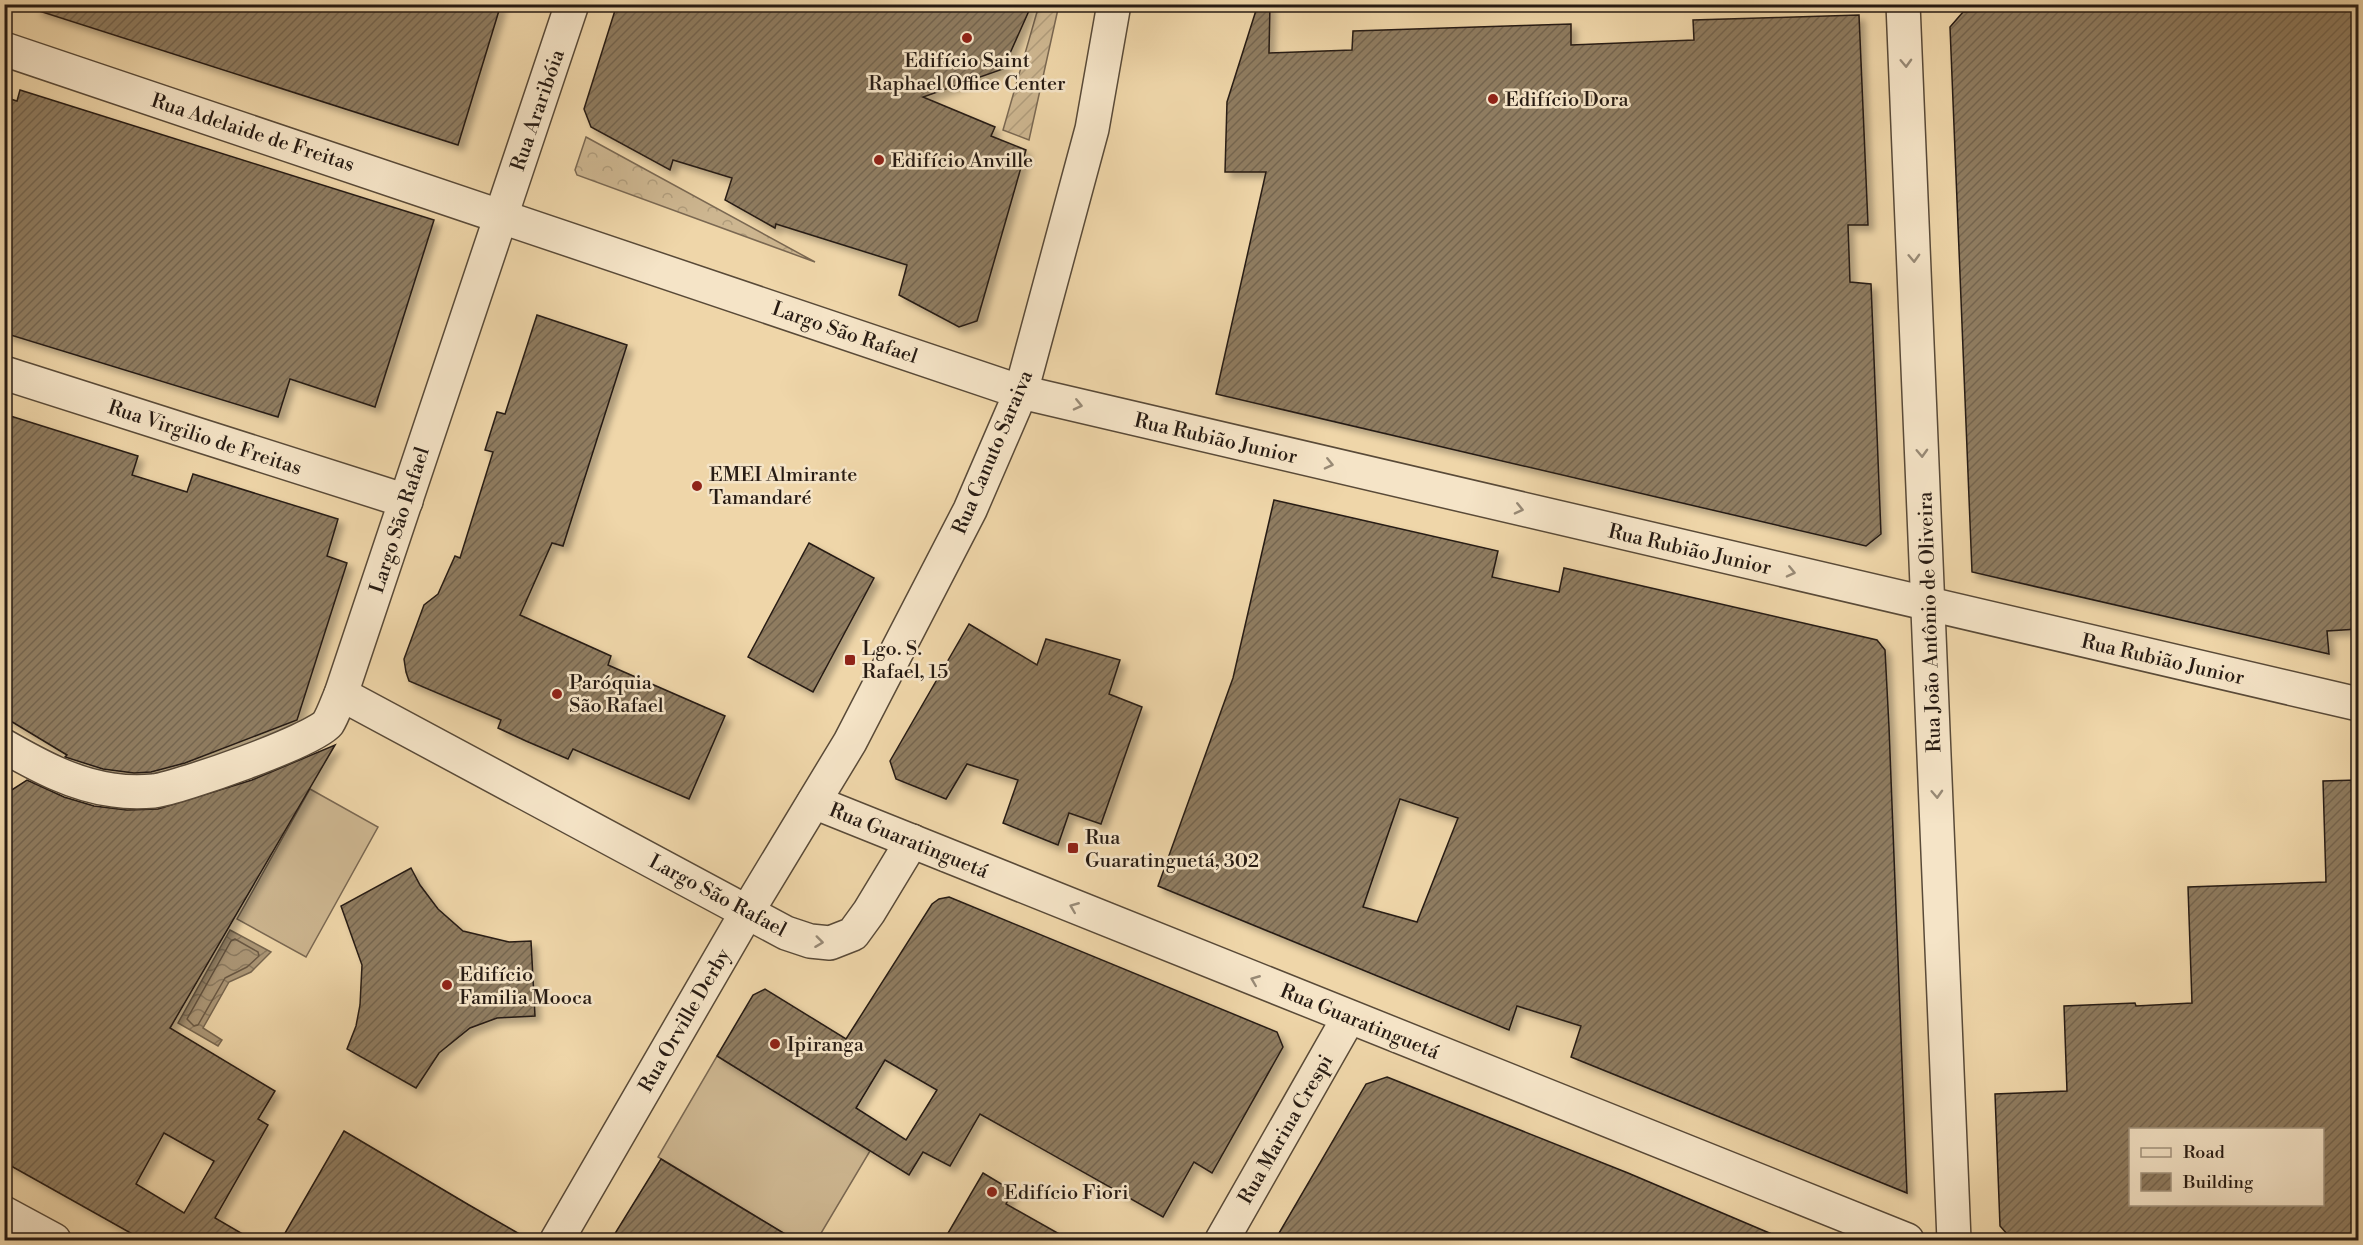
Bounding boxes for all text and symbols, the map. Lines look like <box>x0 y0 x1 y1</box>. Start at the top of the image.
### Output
marker: Edifício Saint Raphael Office Center <box>960 31 974 45</box>
street label: Rua Araribóia <box>506 46 571 175</box>
place label: Edifício Saint Raphael Office Center <box>868 49 1066 97</box>
one-way arrow <box>1900 58 1912 67</box>
place label: Edifício Dora <box>1505 88 1630 113</box>
street label: Rua Adelaide de Freitas <box>148 89 357 178</box>
marker: Edifício Dora <box>1486 92 1500 106</box>
place label: Edifício Anville <box>891 149 1033 174</box>
marker: Edifício Anville <box>872 153 886 167</box>
one-way arrow <box>1908 253 1921 262</box>
street label: Largo São Rafael <box>768 297 921 370</box>
street label: Rua Canuto Saraiva <box>948 366 1040 538</box>
street label: Rua Virgilio de Freitas <box>104 395 305 482</box>
one-way arrow <box>1073 398 1083 411</box>
street label: Rua Rubião Junior <box>1132 409 1300 470</box>
street label: Largo São Rafael <box>365 444 436 597</box>
one-way arrow <box>1916 448 1929 457</box>
one-way arrow <box>1324 457 1334 470</box>
place label: EMEI Almirante Tamandaré <box>709 463 857 511</box>
marker: EMEI Almirante Tamandaré <box>690 479 704 493</box>
street label: Rua João Antônio de Oliveira <box>1913 490 1948 753</box>
one-way arrow <box>1514 501 1524 514</box>
street label: Rua Rubião Junior <box>1606 520 1774 581</box>
one-way arrow <box>1786 565 1796 578</box>
street label: Rua Rubião Junior <box>2079 630 2247 691</box>
place label: Lgo. S. Rafael, 15 <box>862 637 948 685</box>
marker: Lgo. S. Rafael, 15 <box>843 653 857 667</box>
place label: Paróquia São Rafael <box>569 671 664 719</box>
marker: Paróquia São Rafael <box>550 687 564 701</box>
one-way arrow <box>1930 790 1943 799</box>
street label: Rua Guaratinguetá <box>825 798 992 885</box>
place label: Rua Guaratinguetá, 302 <box>1085 826 1259 874</box>
marker: Rua Guaratinguetá, 302 <box>1066 841 1080 855</box>
street label: Largo São Rafael <box>644 850 790 943</box>
one-way arrow <box>1070 902 1081 914</box>
one-way arrow <box>815 935 824 948</box>
street label: Rua Orville Derby <box>634 944 737 1097</box>
place label: Edifício Familia Mooca <box>459 963 593 1011</box>
one-way arrow <box>1251 974 1261 987</box>
marker: Edifício Familia Mooca <box>440 978 454 992</box>
street label: Rua Guaratinguetá <box>1276 979 1443 1066</box>
place label: Ipiranga <box>787 1033 865 1058</box>
marker: Ipiranga <box>768 1037 782 1051</box>
street label: Rua Marina Crespi <box>1233 1050 1339 1209</box>
legend <box>2129 1128 2324 1206</box>
text: Road <box>2183 1141 2226 1164</box>
text: Building <box>2182 1171 2254 1194</box>
place label: Edifício Fiori <box>1004 1181 1129 1206</box>
marker: Edifício Fiori <box>985 1185 999 1199</box>

